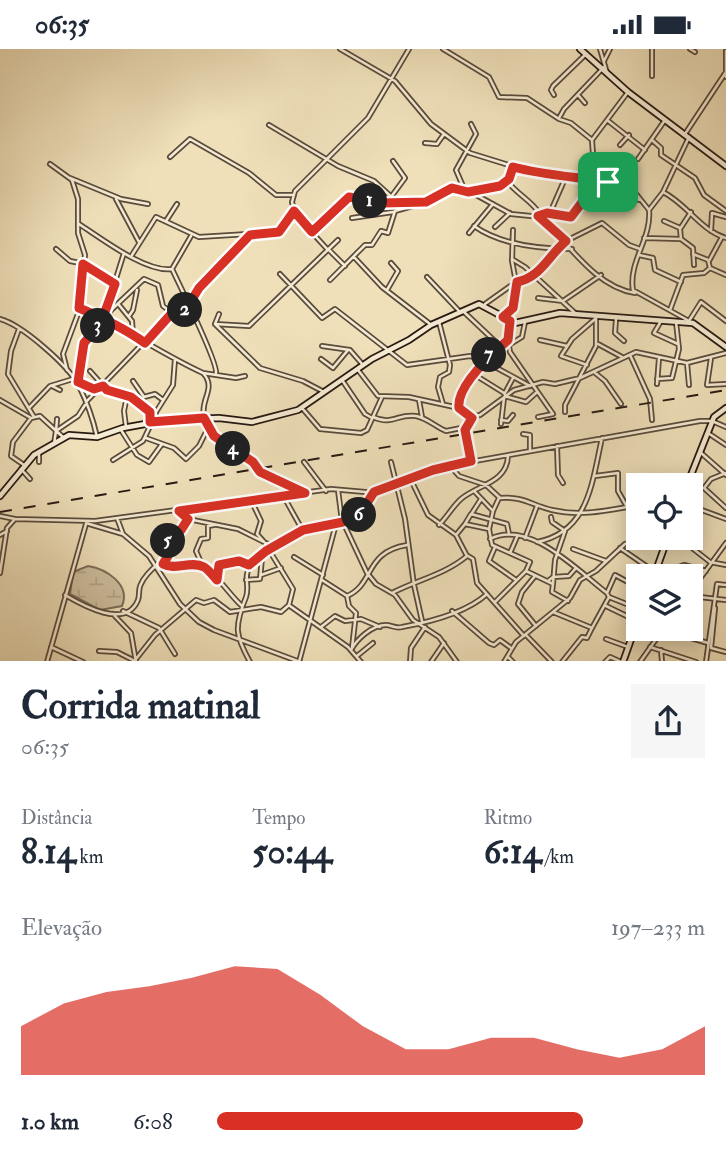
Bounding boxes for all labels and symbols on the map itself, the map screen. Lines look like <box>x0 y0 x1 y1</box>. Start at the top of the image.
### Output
pin <box>578 152 638 212</box>
pin: 1 <box>352 183 388 219</box>
pin: 2 <box>168 293 202 327</box>
pin: 3 <box>80 309 116 343</box>
pin: 7 <box>472 337 506 373</box>
pin: 4 <box>216 431 250 467</box>
pin: 6 <box>342 497 376 533</box>
pin: 5 <box>150 524 186 559</box>

